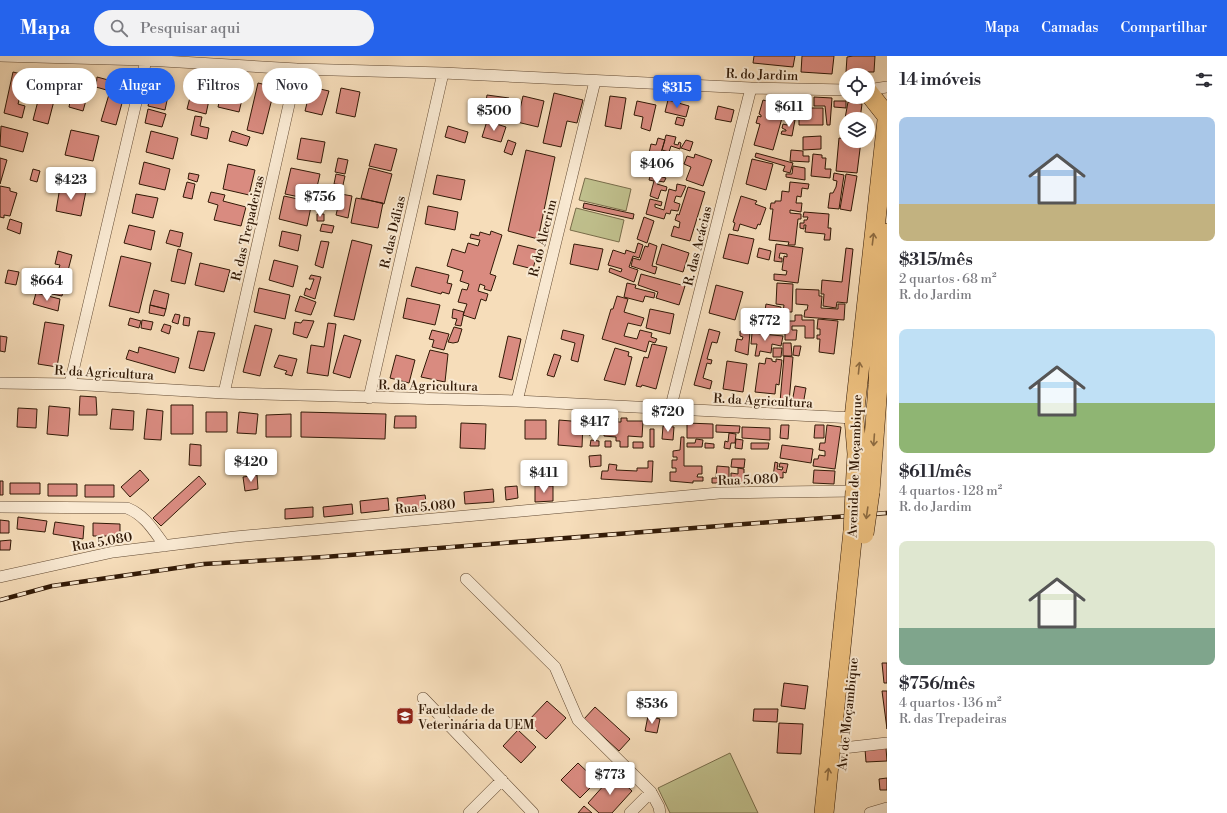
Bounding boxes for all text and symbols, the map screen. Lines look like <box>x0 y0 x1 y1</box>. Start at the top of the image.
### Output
search box <box>94 10 374 46</box>
text: Mapa <box>20 16 70 40</box>
icon: search <box>108 17 130 39</box>
text: Pesquisar aqui <box>140 19 241 38</box>
text: Mapa <box>985 19 1019 37</box>
text: Camadas <box>1041 19 1098 37</box>
text: Compartilhar <box>1120 19 1207 37</box>
street label: R. do Jardim <box>725 66 799 84</box>
chip: Comprar <box>12 68 97 104</box>
chip: Alugar <box>105 68 175 104</box>
chip: Filtros <box>183 68 254 104</box>
chip: Novo <box>262 68 322 104</box>
map controls <box>839 68 875 148</box>
button: locate <box>839 68 875 104</box>
text: 14 imóveis <box>899 69 981 91</box>
icon: filters <box>1193 69 1215 91</box>
pin: $315 <box>653 75 701 109</box>
text: $315 <box>662 80 692 96</box>
pin: $611 <box>765 94 813 128</box>
pin: $500 <box>470 98 518 132</box>
text: $611 <box>775 99 803 115</box>
text: $500 <box>477 103 511 119</box>
button: layers <box>839 112 875 148</box>
icon: home <box>1021 143 1093 215</box>
pin: $406 <box>633 151 681 185</box>
text: $406 <box>640 156 674 172</box>
pin: $423 <box>47 167 95 201</box>
text: $423 <box>55 172 87 188</box>
street label: R. das Trepadeiras <box>228 174 268 283</box>
pin: $756 <box>296 184 344 218</box>
text: $756 <box>304 189 336 205</box>
street label: R. das Dálias <box>377 194 409 270</box>
street label: R. do Alecrim <box>526 197 560 279</box>
street label: R. das Acácias <box>680 204 716 288</box>
one-way arrow <box>869 233 877 246</box>
text: $315/mês <box>899 249 973 271</box>
pin: $664 <box>23 268 71 302</box>
text: 2 quartos · 68 m² <box>899 271 997 287</box>
text: $664 <box>30 273 64 289</box>
text: R. do Jardim <box>899 287 972 303</box>
pin: $772 <box>741 308 789 342</box>
text: $772 <box>750 313 780 329</box>
icon: home <box>1021 355 1093 427</box>
street label: R. da Agricultura <box>54 362 155 384</box>
one-way arrow <box>856 362 863 375</box>
street label: R. da Agricultura <box>378 377 478 395</box>
street label: R. da Agricultura <box>713 390 814 412</box>
street label: Avenida de Moçambique <box>844 394 866 539</box>
pin: $720 <box>644 399 692 433</box>
text: $720 <box>652 404 684 420</box>
pin: $417 <box>571 409 619 443</box>
text: $417 <box>580 414 610 430</box>
one-way arrow <box>870 433 877 446</box>
pin: $420 <box>227 449 275 483</box>
text: $420 <box>234 454 268 470</box>
pin: $411 <box>520 460 568 494</box>
text: $611/mês <box>899 461 971 483</box>
text: $411 <box>529 465 559 481</box>
street label: Rua 5.080 <box>717 471 779 489</box>
text: 4 quartos · 128 m² <box>899 483 1002 499</box>
street label: Rua 5.080 <box>394 496 457 518</box>
text: R. do Jardim <box>899 499 972 515</box>
one-way arrow <box>863 506 871 519</box>
street label: Rua 5.080 <box>71 529 134 555</box>
icon: home <box>1021 567 1093 639</box>
street label: Av. de Moçambique <box>834 656 862 772</box>
text: $756/mês <box>899 673 975 695</box>
pin: $536 <box>628 691 676 725</box>
text: 4 quartos · 136 m² <box>899 695 1002 711</box>
text: $536 <box>636 696 668 712</box>
place label: Faculdade de Veterinária da UEM <box>417 702 535 733</box>
school or university icon: Faculdade de Veterinária da UEM <box>395 706 415 726</box>
text: R. das Trepadeiras <box>899 711 1007 727</box>
pin: $773 <box>586 762 634 796</box>
text: $773 <box>595 767 625 783</box>
one-way arrow <box>824 768 832 781</box>

